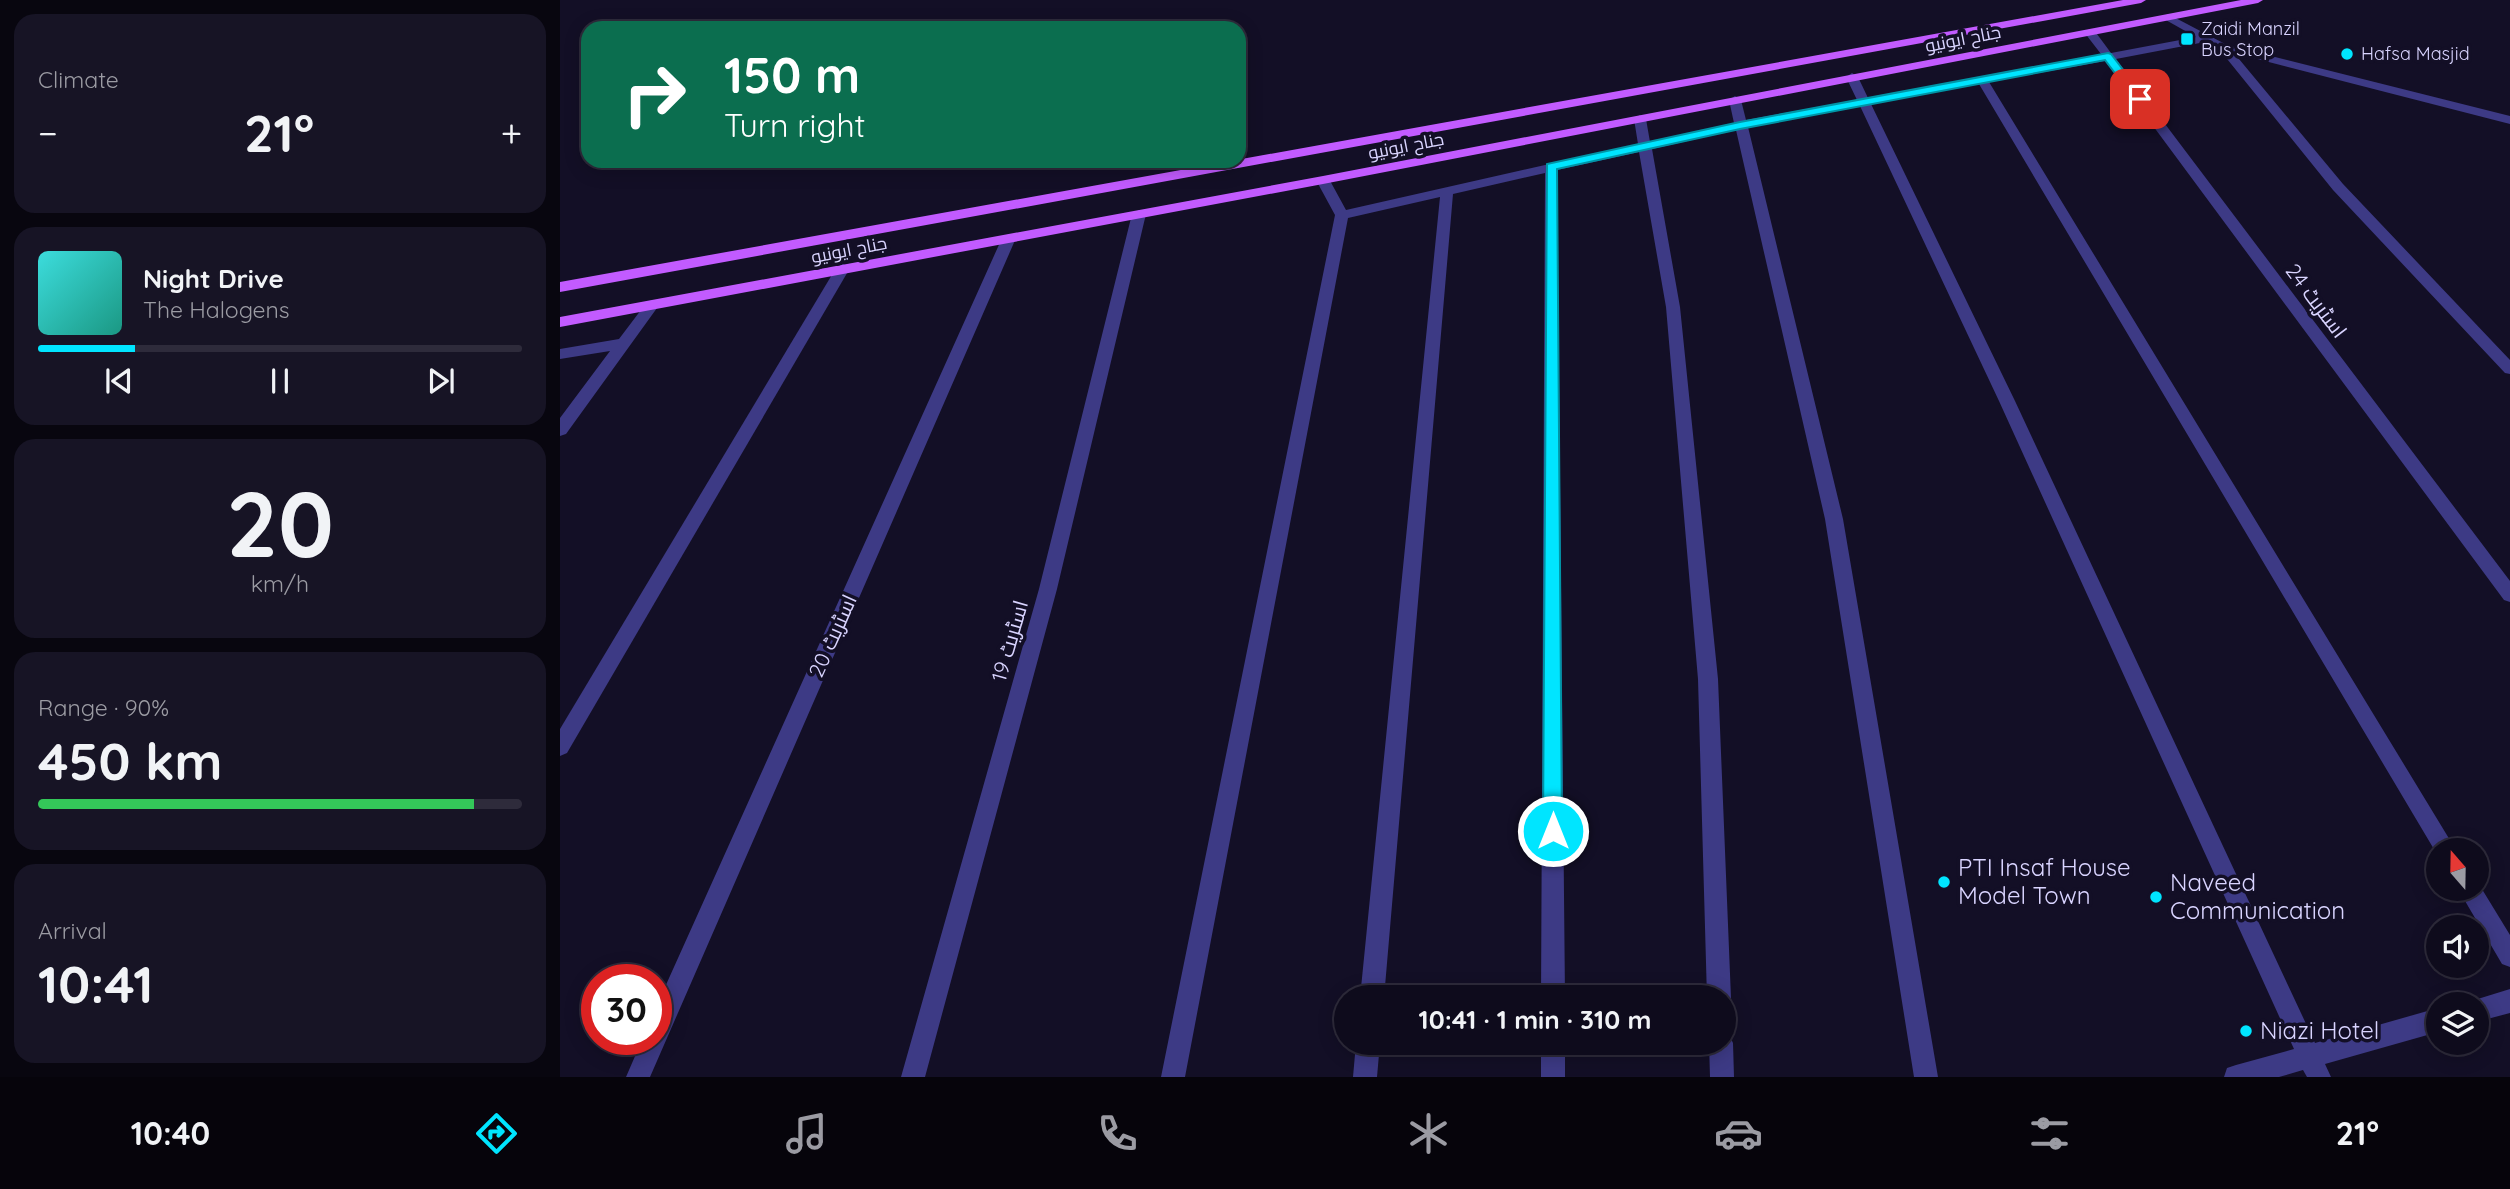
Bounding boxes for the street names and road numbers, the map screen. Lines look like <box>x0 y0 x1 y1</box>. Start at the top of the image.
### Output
street label: جناح ایونیو <box>1923 20 2003 58</box>
street label: جناح ایونیو <box>1366 127 1446 165</box>
street label: جناح ایونیو <box>809 231 889 269</box>
street label: اسٹریٹ 24 <box>2280 258 2353 343</box>
street label: اسٹریٹ 20 <box>802 590 862 681</box>
street label: اسٹریٹ 19 <box>985 597 1033 684</box>

